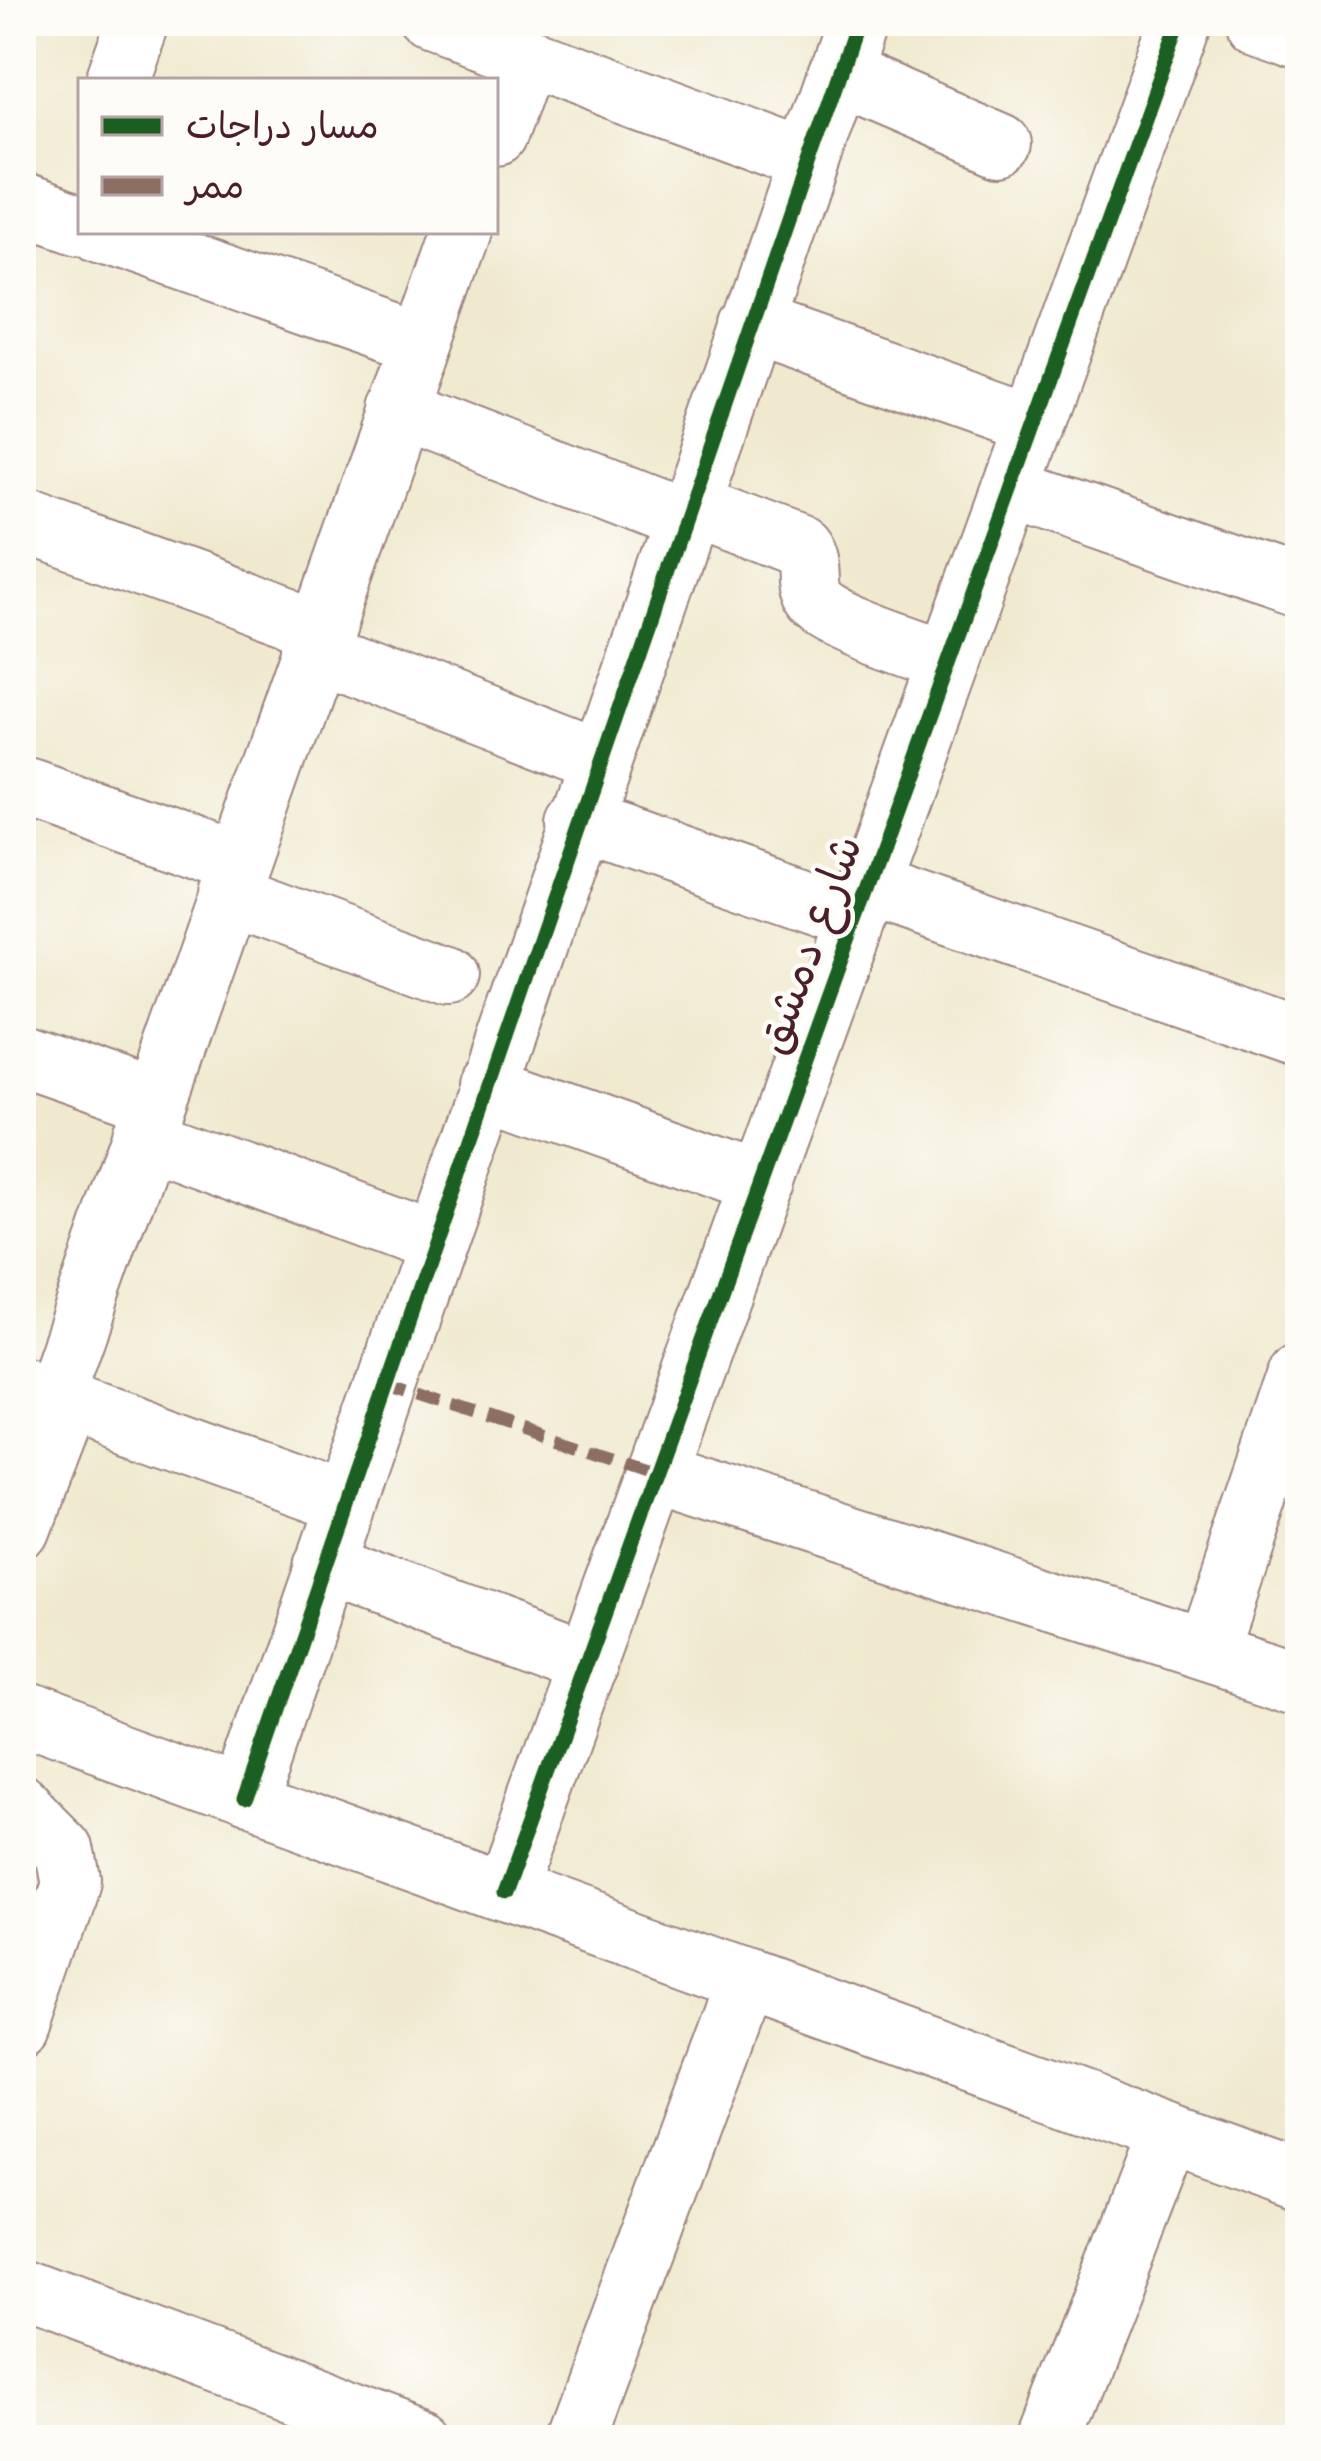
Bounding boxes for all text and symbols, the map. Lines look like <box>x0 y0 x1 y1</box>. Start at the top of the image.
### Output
legend <box>78 78 498 234</box>
text: مسار دراجات <box>186 106 379 147</box>
text: ممر <box>183 166 244 207</box>
street label: شارع دمشق <box>745 828 877 1062</box>

